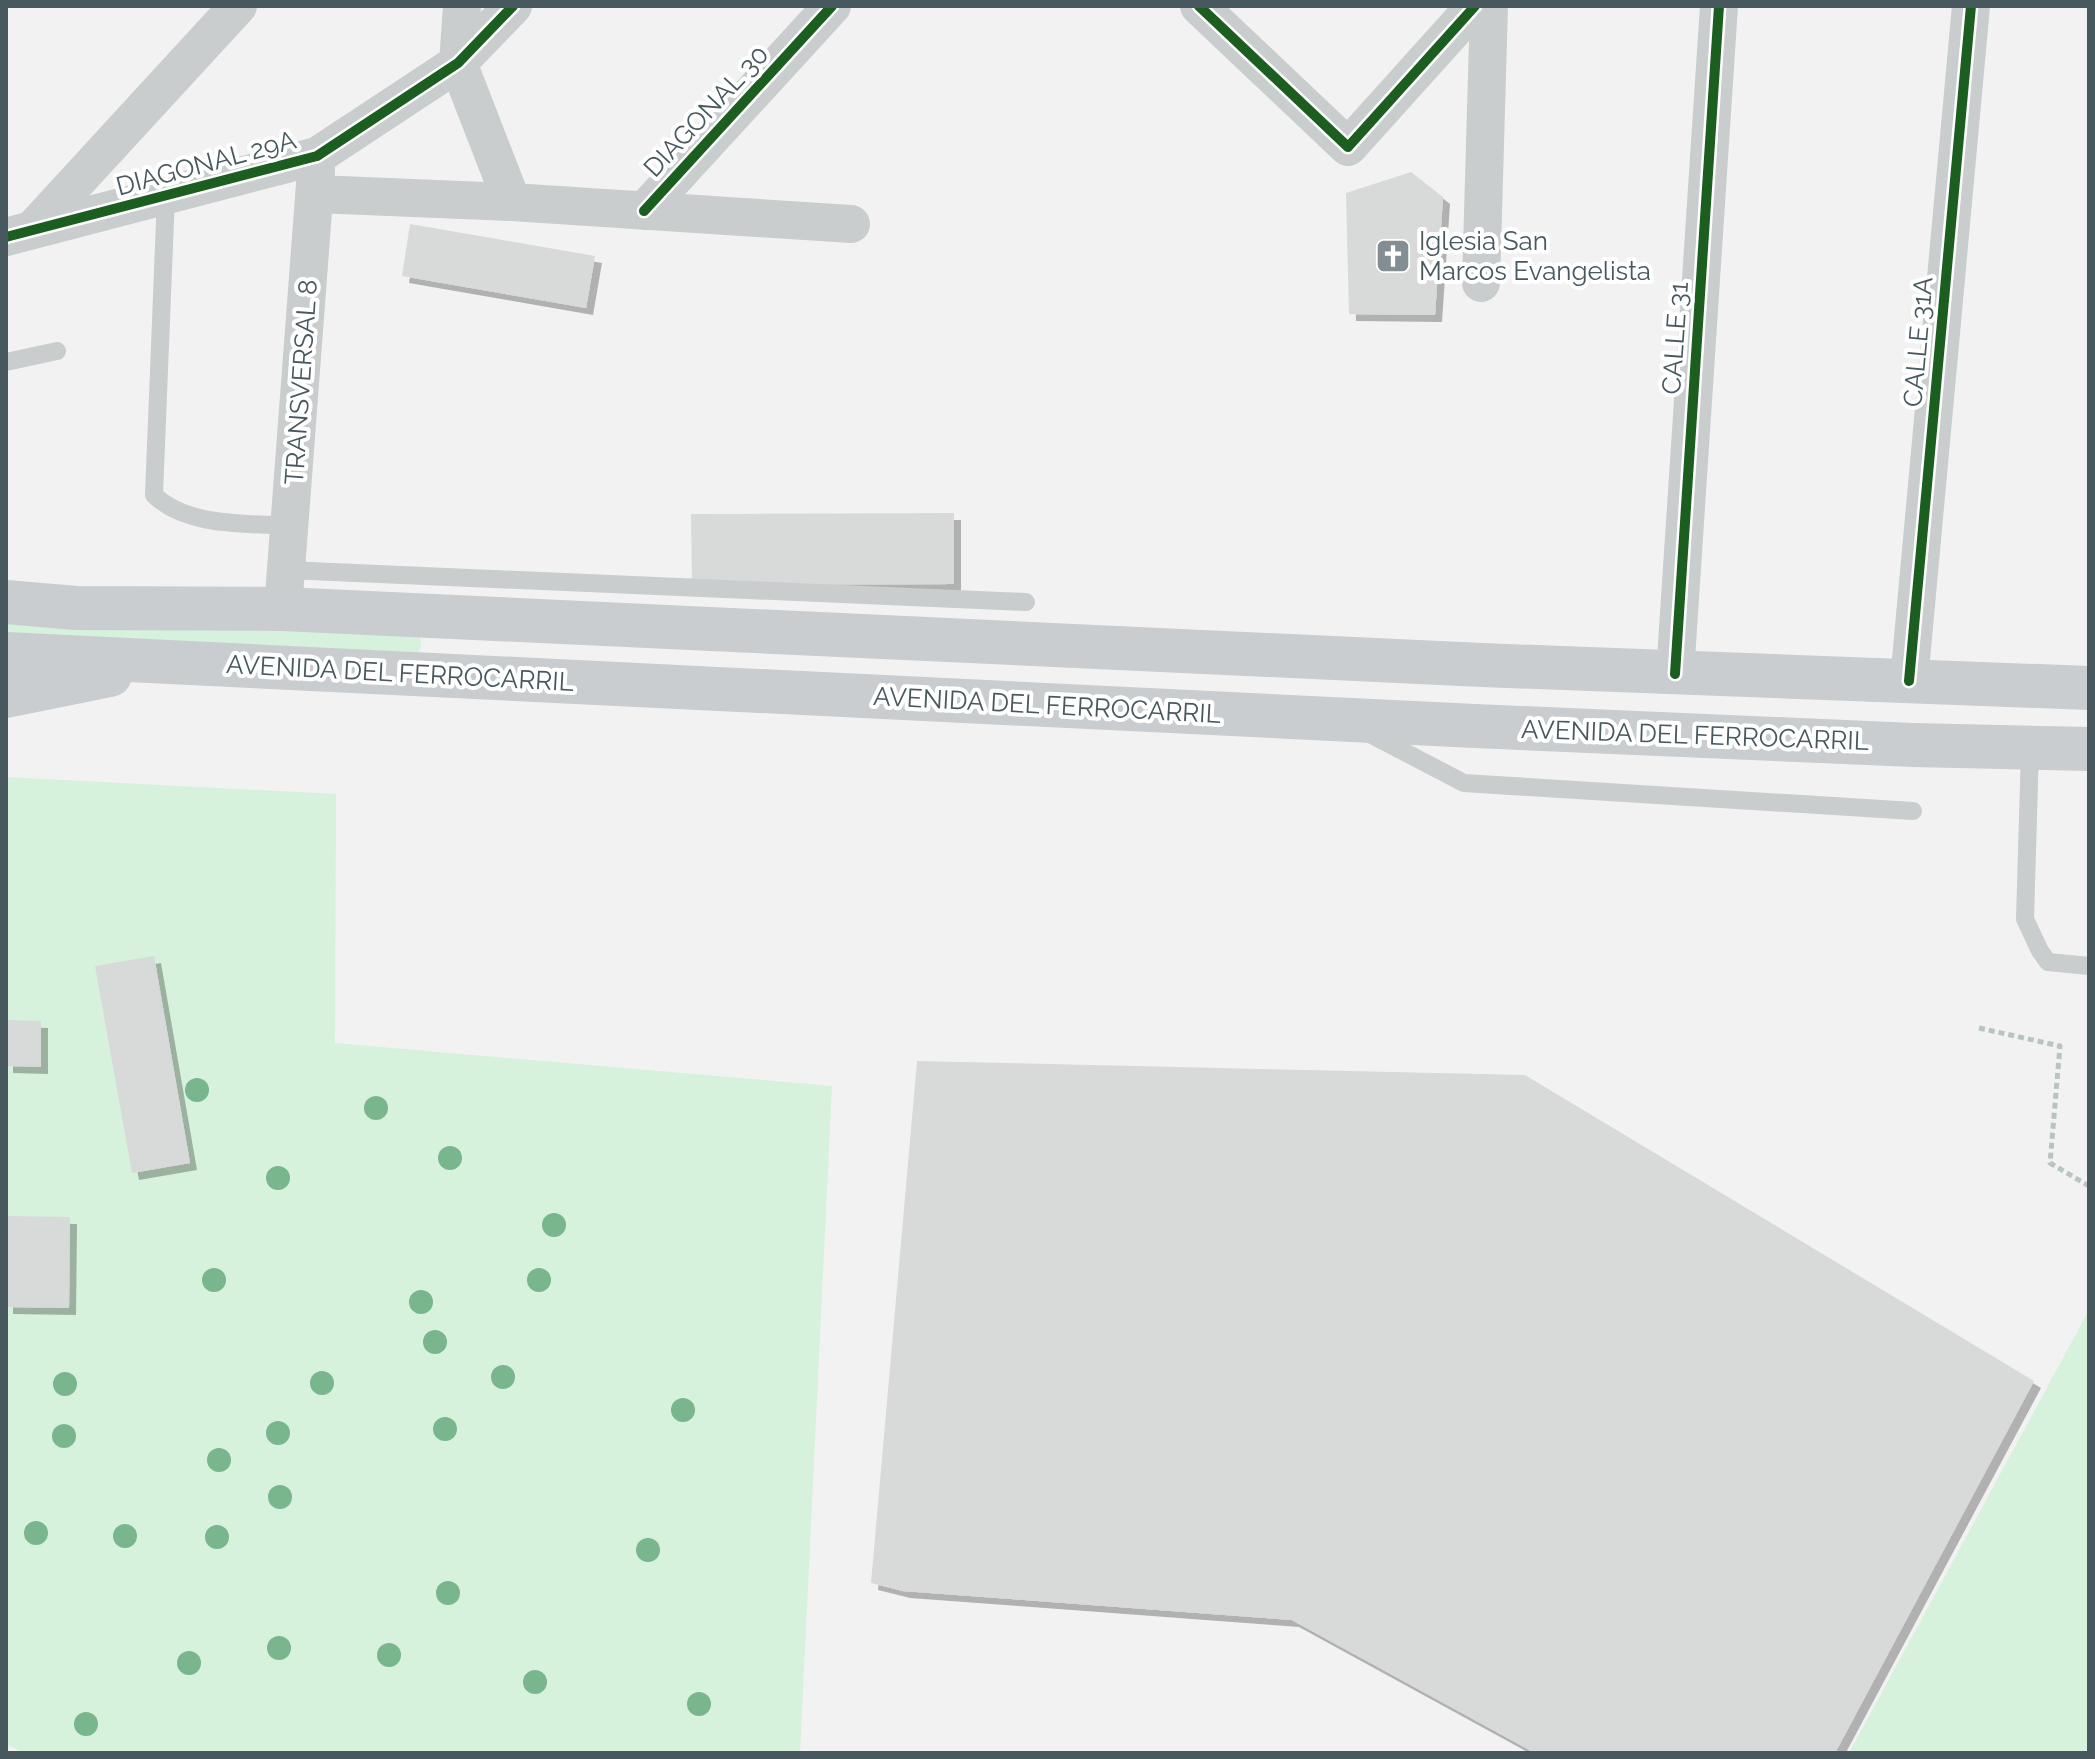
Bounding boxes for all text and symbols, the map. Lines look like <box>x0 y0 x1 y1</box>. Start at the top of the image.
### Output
street label: DIAGONAL 30 <box>638 39 774 183</box>
street label: DIAGONAL 29A <box>113 124 300 201</box>
place label: Iglesia San Marcos Evangelista <box>1419 226 1651 286</box>
church icon: Iglesia San Marcos Evangelista <box>1374 237 1412 275</box>
street label: CALLE 31A <box>1897 275 1939 408</box>
street label: TRANSVERSAL 8 <box>279 278 323 486</box>
street label: CALLE 31 <box>1656 281 1694 395</box>
street label: AVENIDA DEL FERROCARRIL <box>225 649 575 697</box>
street label: AVENIDA DEL FERROCARRIL <box>872 681 1222 729</box>
street label: AVENIDA DEL FERROCARRIL <box>1520 714 1870 756</box>

